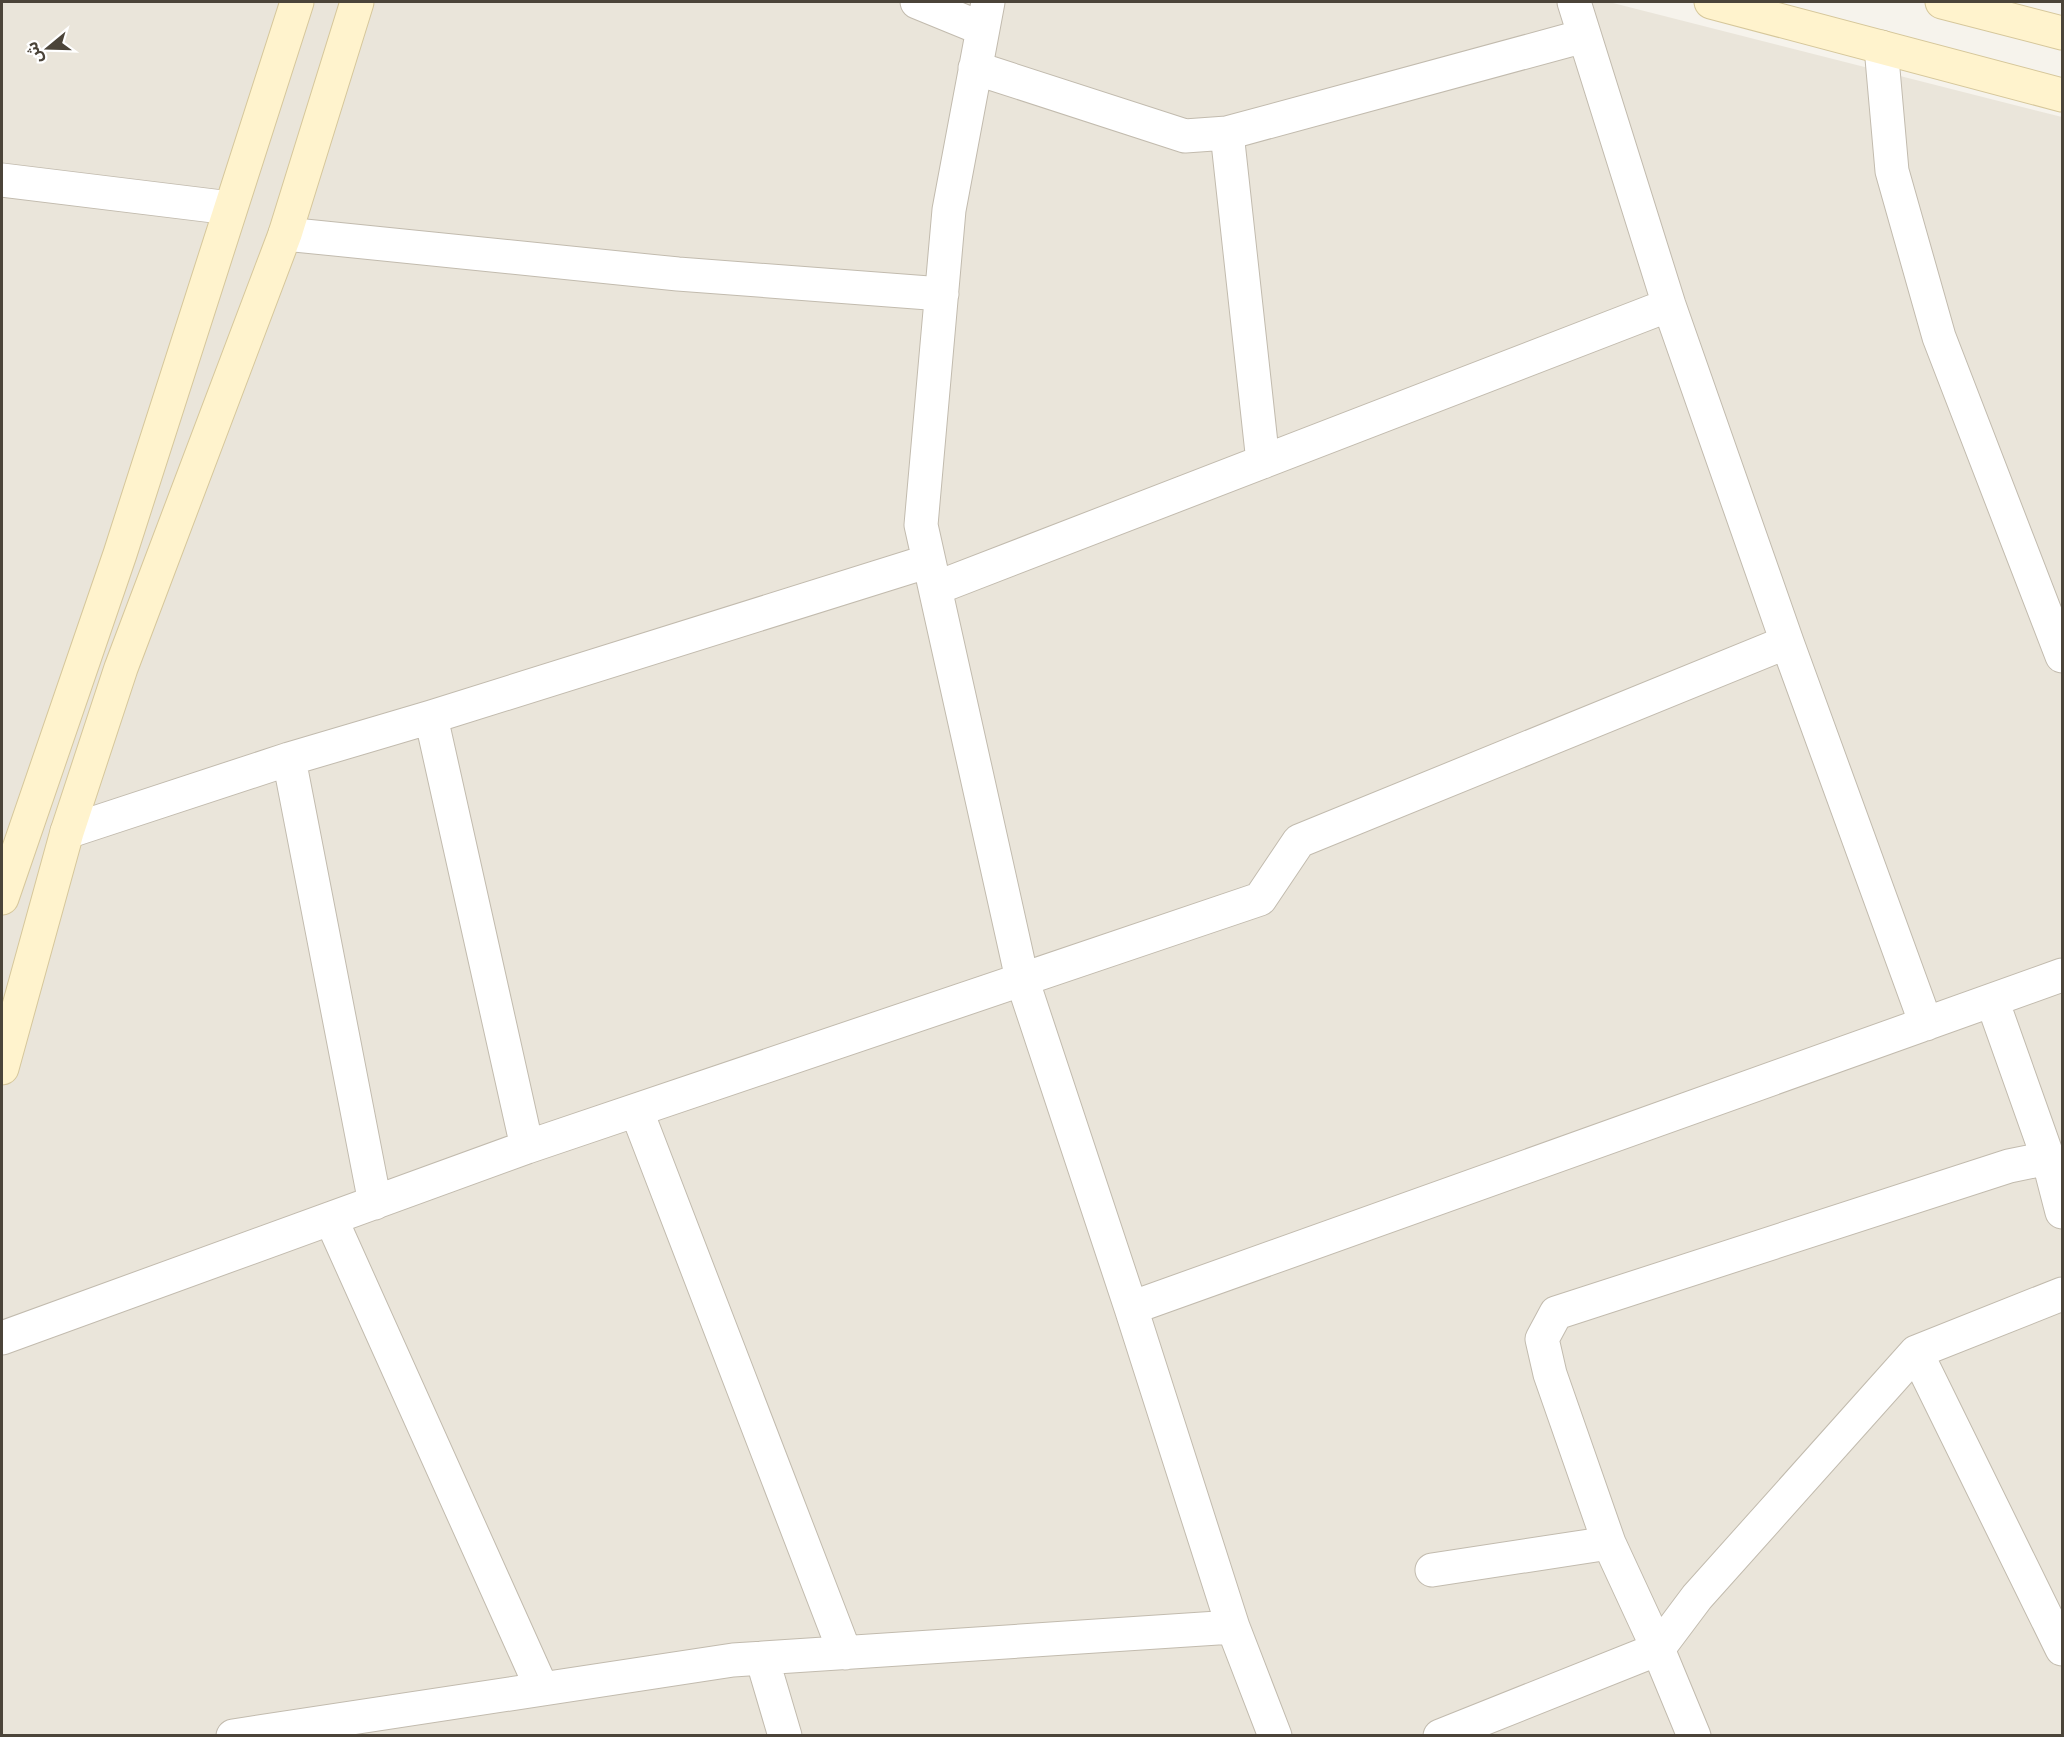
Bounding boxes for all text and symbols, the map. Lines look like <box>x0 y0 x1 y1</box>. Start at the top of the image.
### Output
north arrow <box>18 18 78 78</box>
text: ش <box>22 39 47 66</box>

